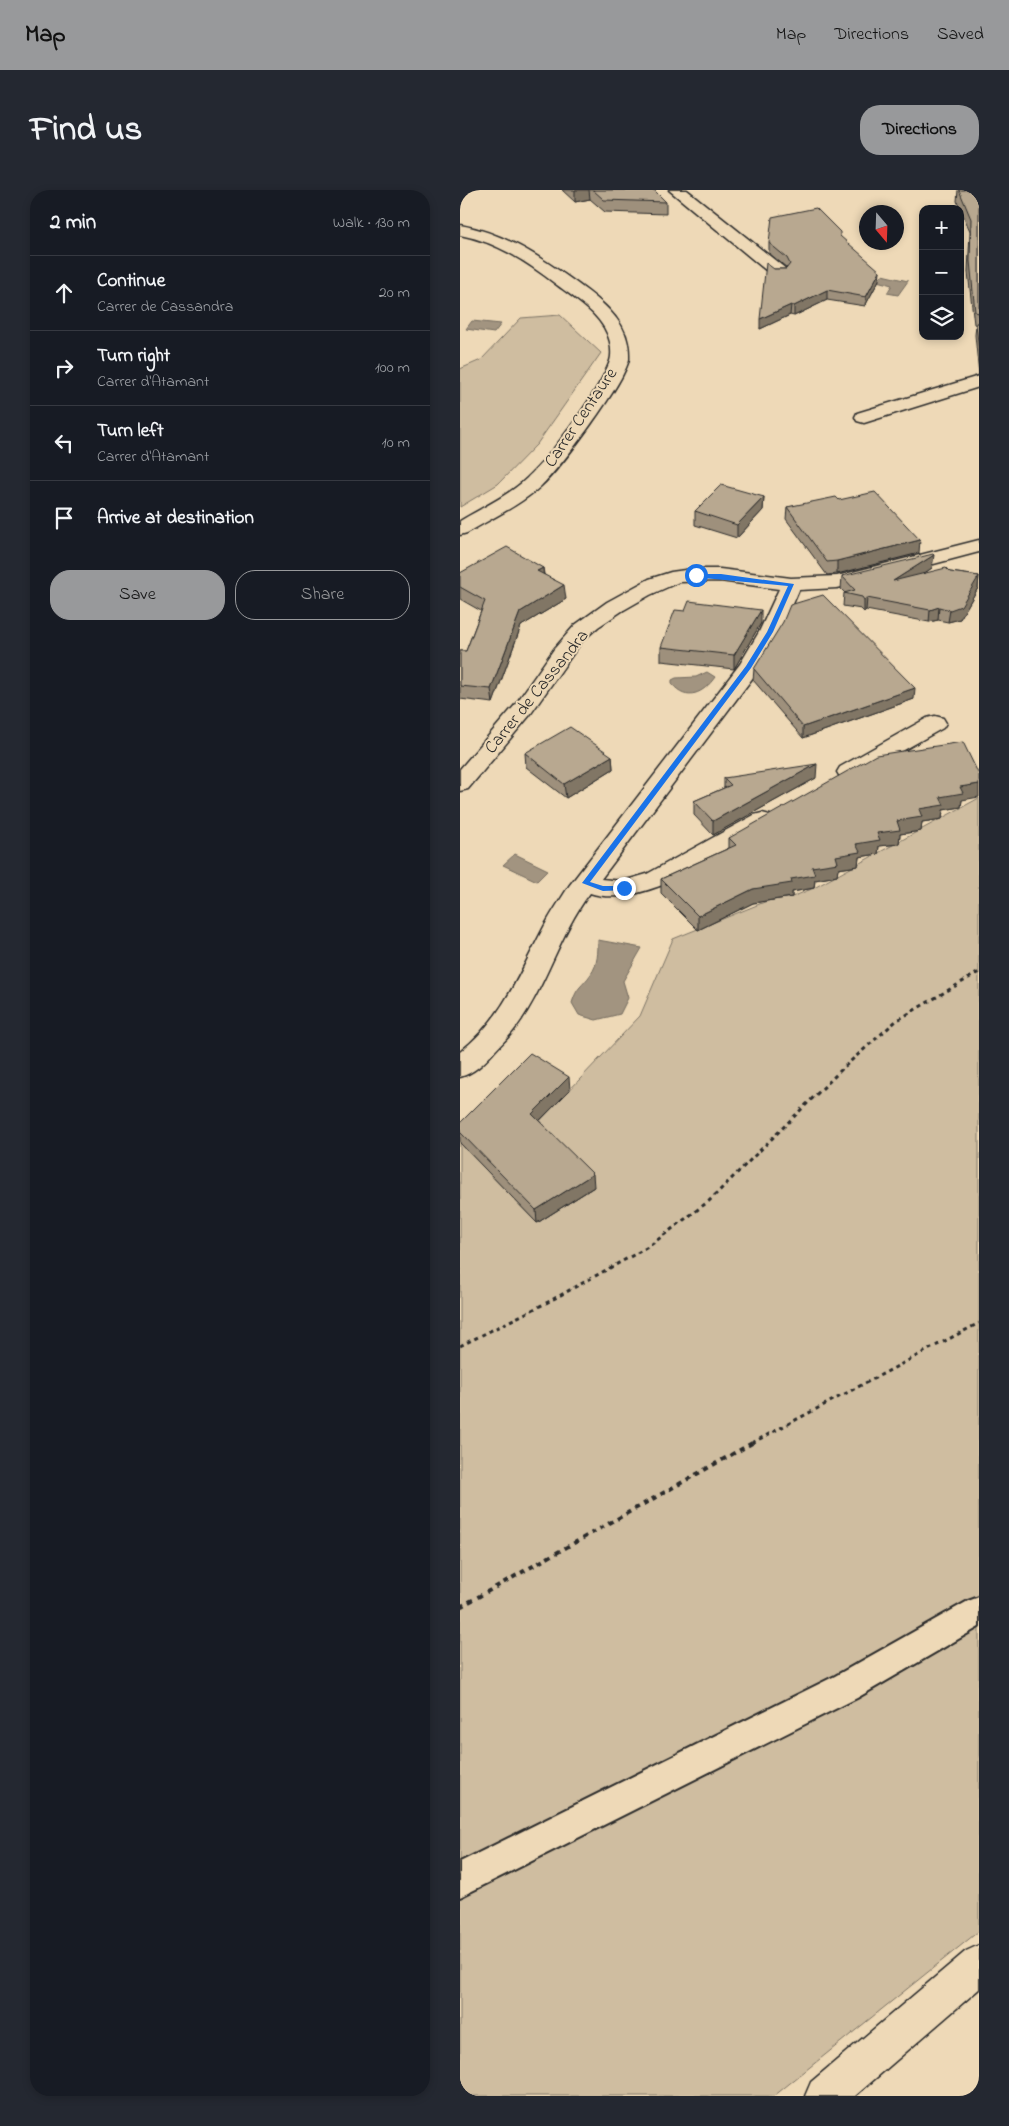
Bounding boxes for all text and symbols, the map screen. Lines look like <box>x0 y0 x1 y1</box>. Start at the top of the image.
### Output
text: Map <box>25 18 66 53</box>
text: Map <box>776 22 806 48</box>
text: Directions <box>834 22 909 48</box>
text: Saved <box>937 22 984 48</box>
text: Find us <box>30 105 142 156</box>
button: Directions <box>860 105 979 155</box>
north arrow <box>859 205 904 250</box>
map controls <box>919 205 964 340</box>
button: + <box>919 205 964 250</box>
text: 2 min <box>50 208 96 238</box>
text: Walk · 130 m <box>333 211 410 235</box>
button: − <box>919 250 964 295</box>
text: Continue <box>97 268 165 295</box>
icon: ahead <box>50 279 78 307</box>
text: 20 m <box>379 281 410 305</box>
text: Carrer de Cassandra <box>97 295 233 319</box>
button: layers <box>919 295 964 340</box>
text: Turn right <box>97 343 170 370</box>
icon: right <box>50 354 78 382</box>
text: 100 m <box>375 356 410 380</box>
street label: Carrer Centaure <box>539 362 625 473</box>
text: Carrer d'Atamant <box>97 370 209 394</box>
text: Turn left <box>97 418 164 445</box>
icon: left <box>50 429 78 457</box>
text: 10 m <box>382 431 410 455</box>
text: Carrer d'Atamant <box>97 445 209 469</box>
icon: arrive <box>50 504 78 532</box>
text: Arrive at destination <box>97 505 254 532</box>
route start <box>685 564 708 587</box>
button: Save <box>50 570 225 620</box>
button: Share <box>235 570 410 620</box>
street label: Carrer de Cassandra <box>479 624 596 760</box>
route end <box>613 877 636 900</box>

